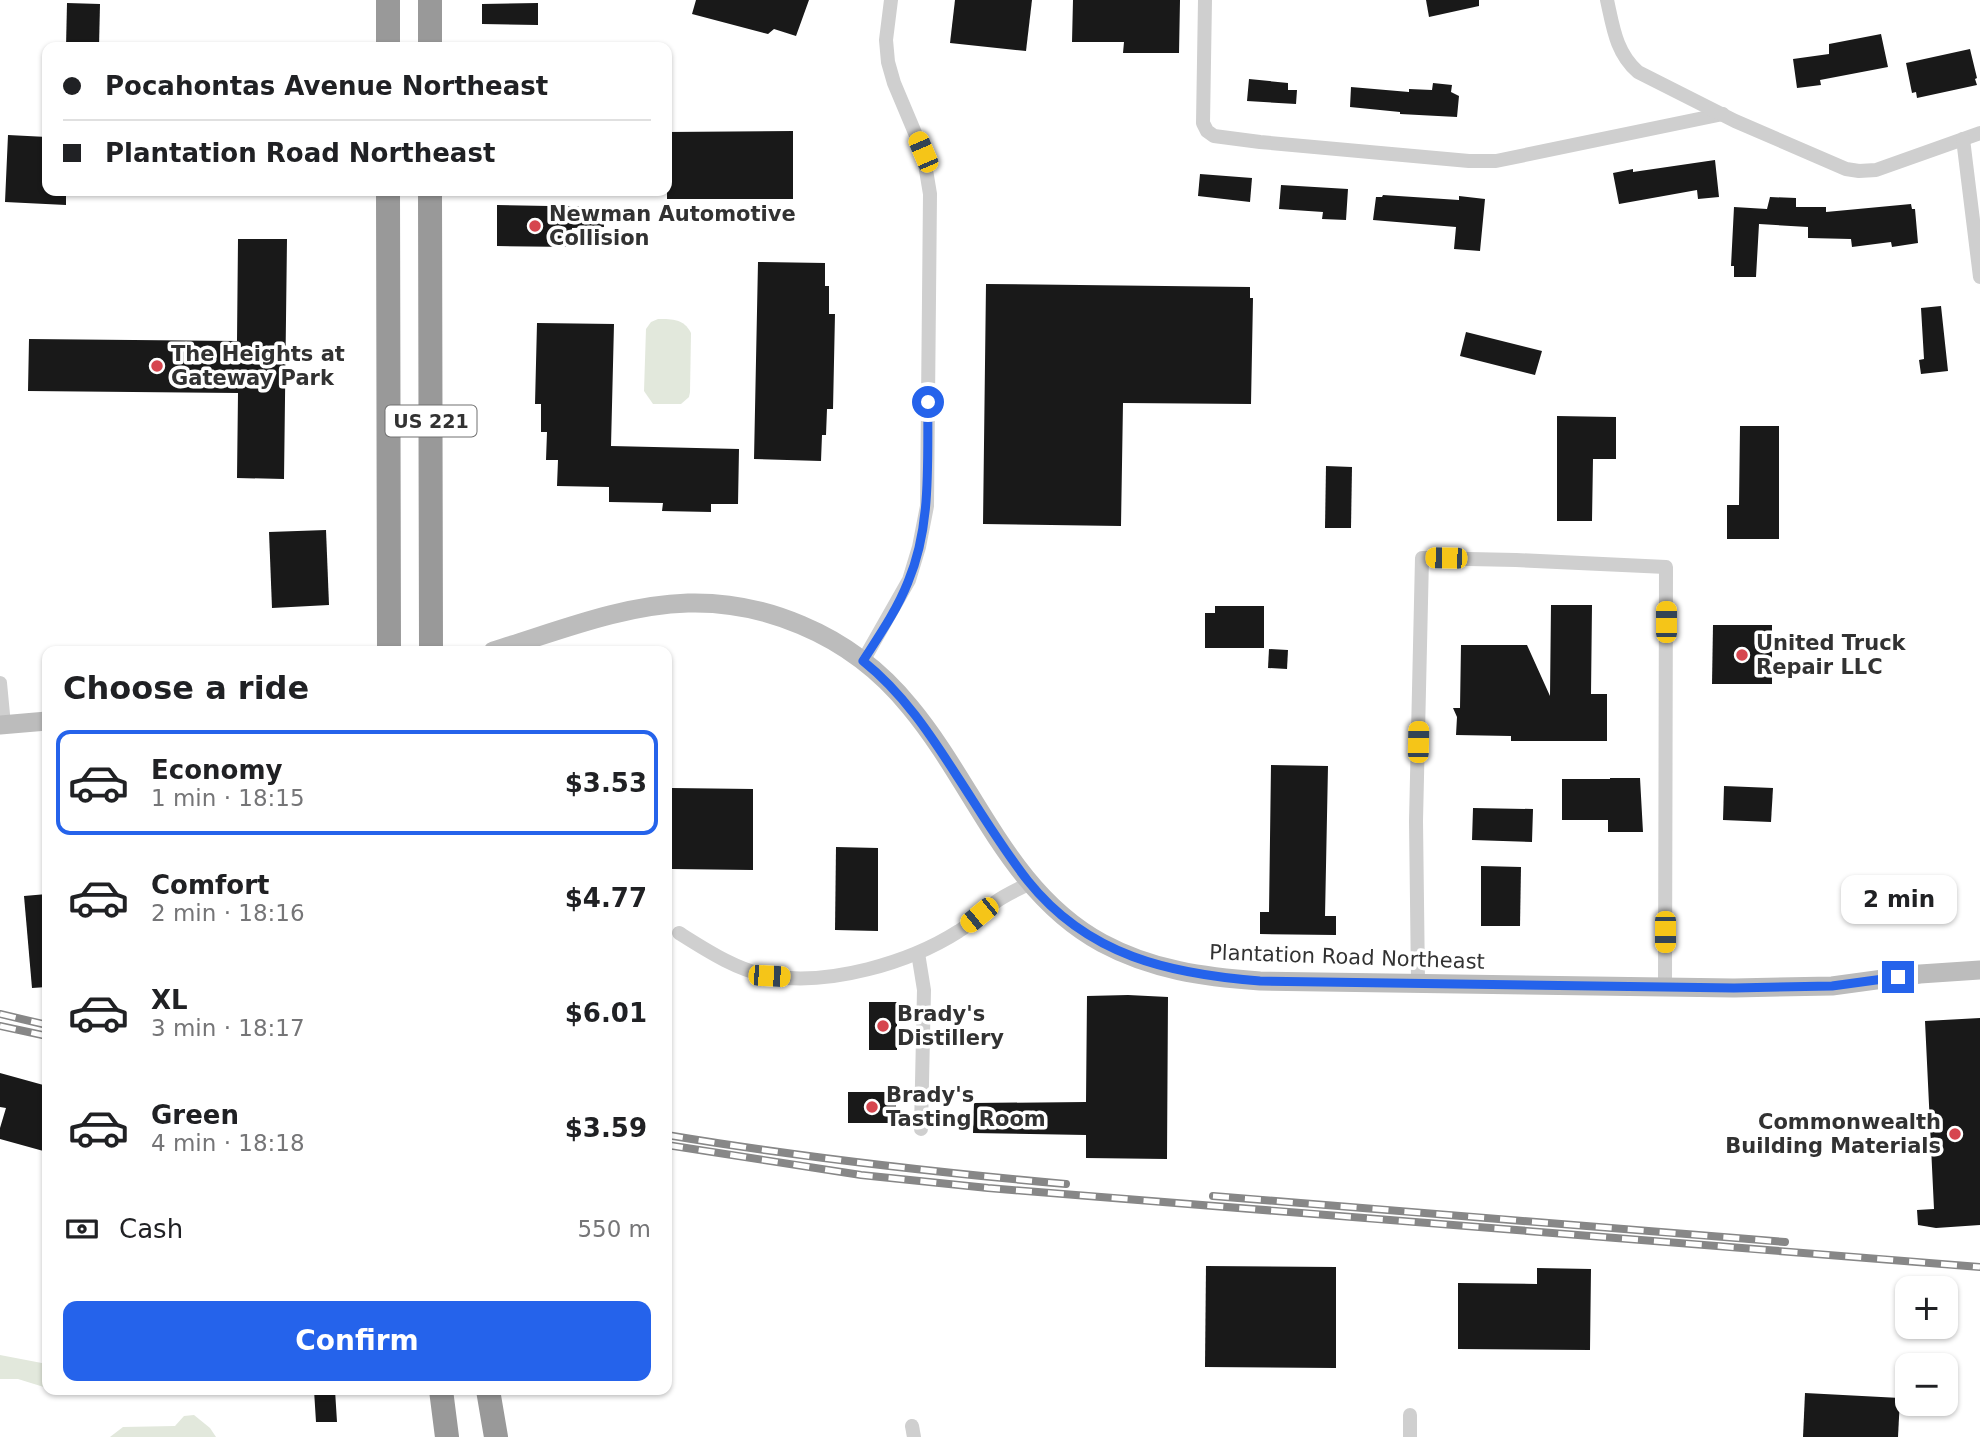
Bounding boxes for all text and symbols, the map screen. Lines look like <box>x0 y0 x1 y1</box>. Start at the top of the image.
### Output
text: Pocahontas Avenue Northeast <box>105 71 548 101</box>
car <box>906 129 941 175</box>
text: Plantation Road Northeast <box>105 138 495 168</box>
place label: Newman Automotive Collision <box>549 202 796 250</box>
marker: Newman Automotive Collision <box>527 218 543 234</box>
place label: The Heights at Gateway Park <box>171 342 345 390</box>
marker: The Heights at Gateway Park <box>149 358 165 374</box>
route start <box>912 386 944 418</box>
road number: US 221 <box>386 406 476 436</box>
car <box>1425 547 1468 569</box>
car <box>1656 601 1677 643</box>
place label: United Truck Repair LLC <box>1756 631 1907 679</box>
marker: United Truck Repair LLC <box>1734 647 1750 663</box>
text: Choose a ride <box>63 669 309 707</box>
car <box>1408 721 1429 763</box>
icon: car <box>67 751 130 814</box>
text: Economy <box>151 755 282 785</box>
text: $3.53 <box>565 768 647 798</box>
text: 1 min · 18:15 <box>151 785 305 811</box>
icon: car <box>67 866 130 929</box>
text: Comfort <box>151 870 269 900</box>
callout: 2 min <box>1840 876 1956 925</box>
text: $4.77 <box>565 883 647 913</box>
text: 2 min <box>1863 886 1935 912</box>
car <box>957 894 1002 936</box>
text: 2 min · 18:16 <box>151 900 305 926</box>
car <box>1655 911 1676 953</box>
street label: Plantation Road Northeast <box>1209 940 1485 974</box>
route end <box>1882 961 1914 993</box>
car <box>748 964 791 988</box>
icon: car <box>67 981 130 1044</box>
text: XL <box>151 985 188 1015</box>
text: $6.01 <box>565 998 647 1028</box>
place label: Brady's Distillery <box>897 1002 1004 1050</box>
text: 3 min · 18:17 <box>151 1015 305 1041</box>
marker: Brady's Distillery <box>875 1018 891 1034</box>
place label: Brady's Tasting Room <box>886 1083 1046 1131</box>
icon: car <box>67 1096 130 1159</box>
marker: Brady's Tasting Room <box>864 1099 880 1115</box>
text: Green <box>151 1100 239 1130</box>
place label: Commonwealth Building Materials <box>1725 1110 1941 1158</box>
text: $3.59 <box>565 1113 647 1143</box>
marker: Commonwealth Building Materials <box>1947 1126 1963 1142</box>
text: 4 min · 18:18 <box>151 1130 305 1156</box>
icon: cash <box>63 1210 101 1248</box>
text: Cash <box>119 1214 183 1244</box>
text: 550 m <box>577 1216 651 1242</box>
map controls <box>1895 1276 1958 1416</box>
button: + <box>1895 1276 1958 1339</box>
button: Confirm <box>63 1301 651 1381</box>
button: − <box>1895 1353 1958 1416</box>

